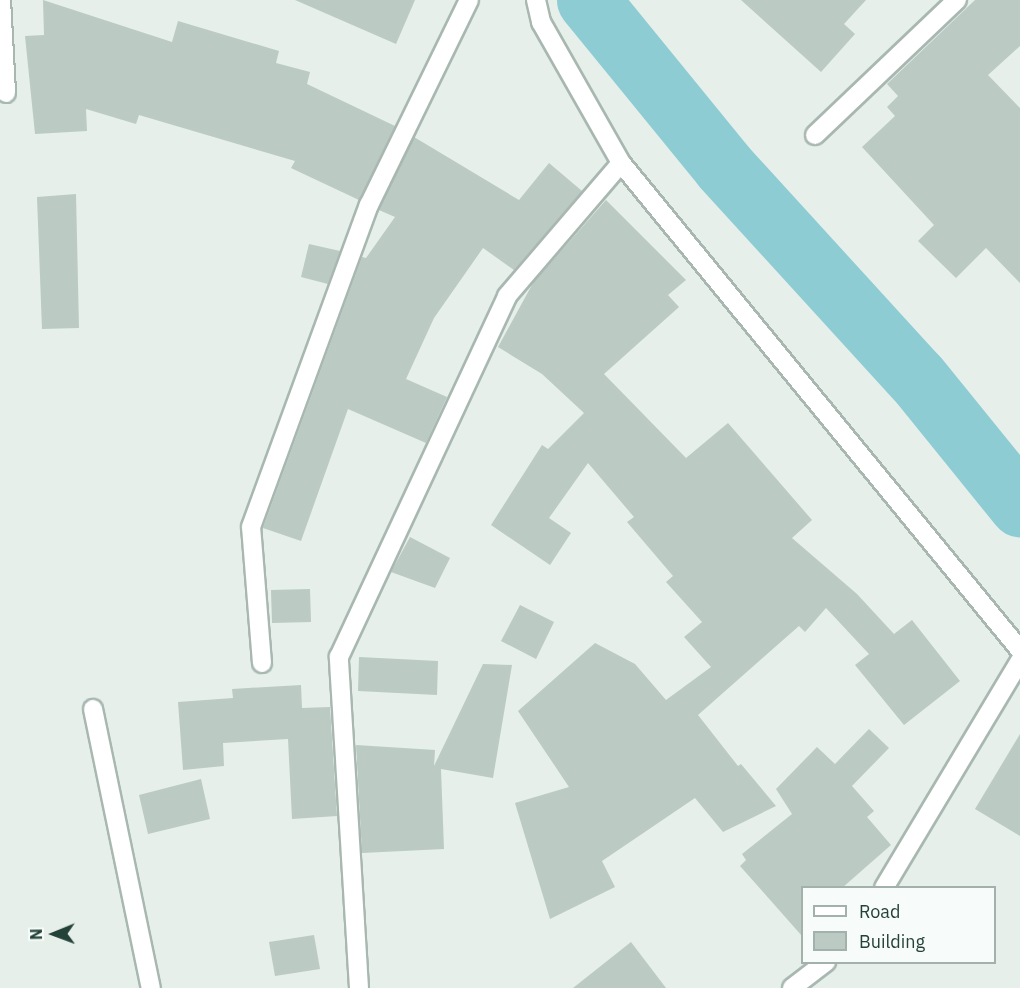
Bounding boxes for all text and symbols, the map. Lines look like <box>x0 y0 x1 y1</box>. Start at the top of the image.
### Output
legend <box>801 886 996 964</box>
text: Road <box>859 900 900 923</box>
north arrow <box>24 904 84 964</box>
text: N <box>26 928 46 940</box>
text: Building <box>859 930 925 953</box>

